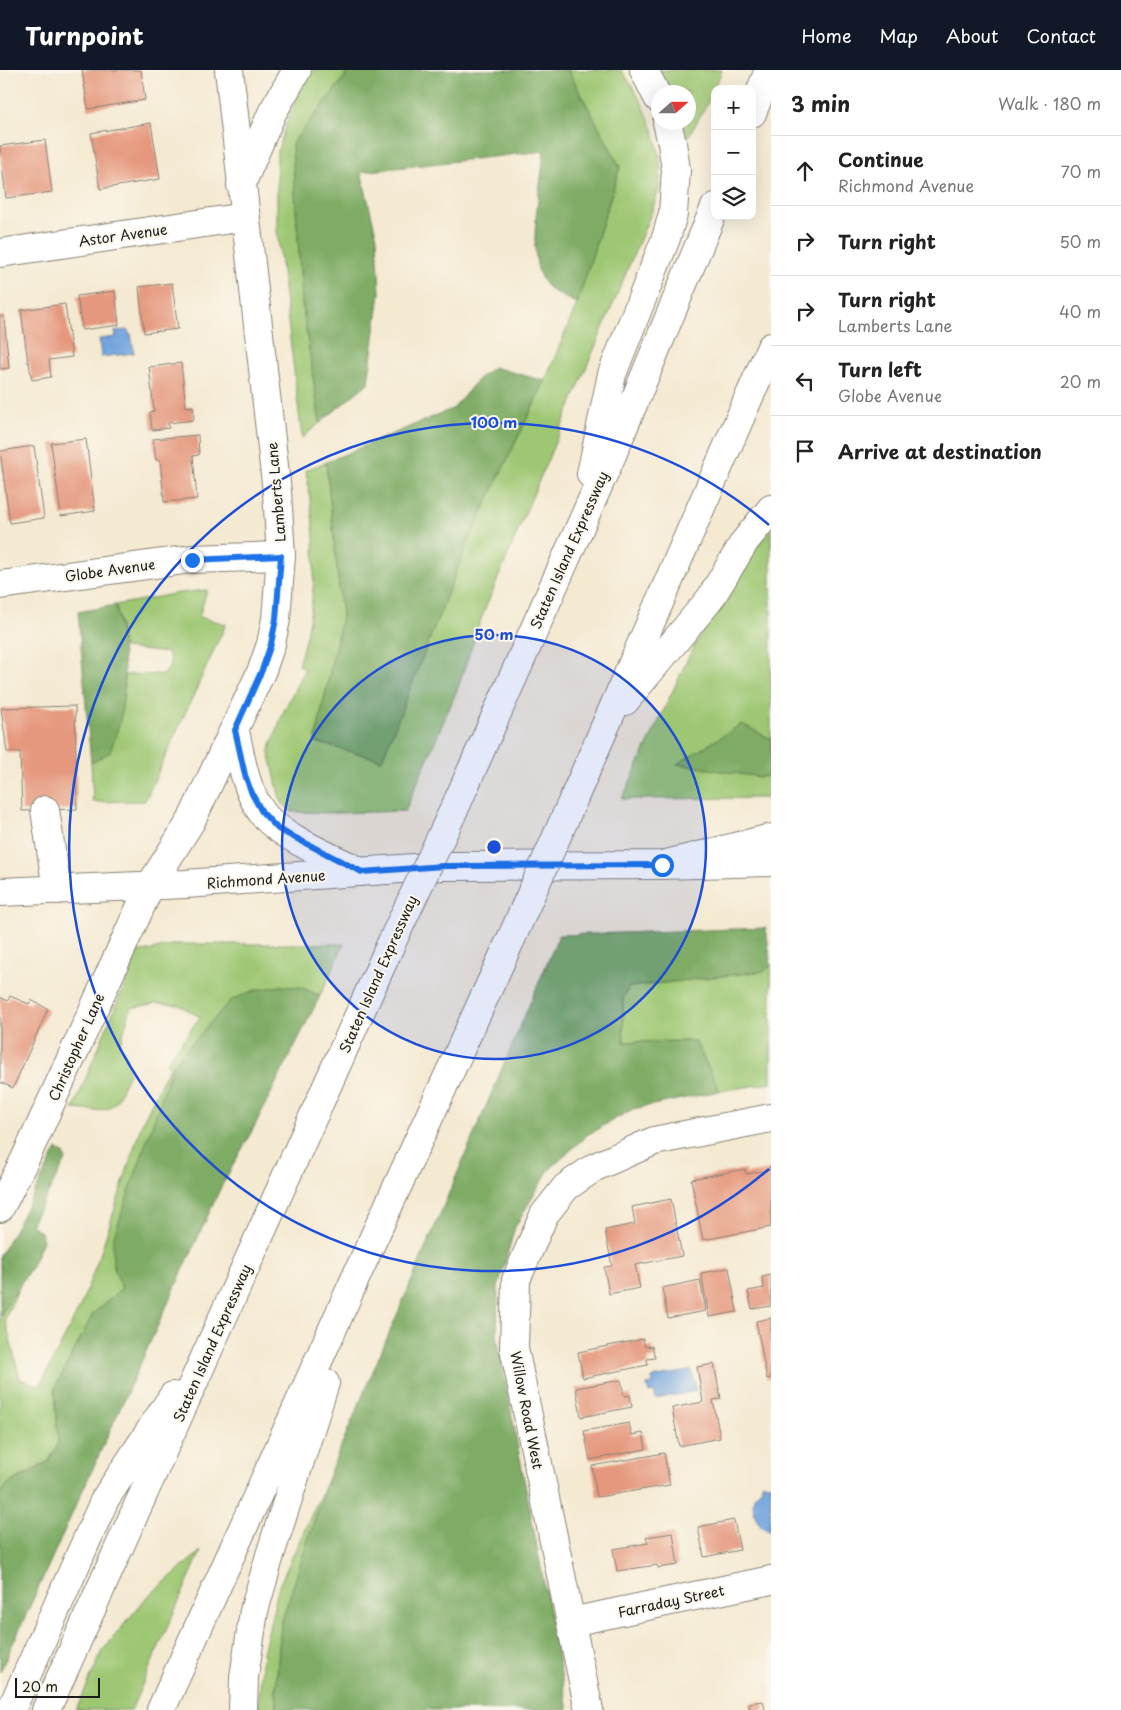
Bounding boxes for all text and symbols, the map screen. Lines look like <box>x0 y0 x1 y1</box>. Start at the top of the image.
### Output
text: Turnpoint <box>25 17 144 53</box>
text: Home <box>801 22 851 49</box>
text: Map <box>879 22 918 49</box>
text: About <box>946 22 998 49</box>
text: Contact <box>1026 22 1096 49</box>
north arrow <box>651 85 696 130</box>
map controls <box>711 85 756 220</box>
button: + <box>711 85 756 130</box>
text: 3 min <box>791 87 850 119</box>
text: Walk · 180 m <box>998 91 1101 115</box>
button: − <box>711 130 756 175</box>
text: Continue <box>838 145 924 173</box>
icon: ahead <box>791 157 819 185</box>
text: 70 m <box>1061 159 1101 183</box>
text: Richmond Avenue <box>838 173 974 197</box>
button: layers <box>711 175 756 220</box>
street label: Astor Avenue <box>77 218 169 252</box>
icon: right <box>791 227 819 255</box>
text: Turn right <box>838 227 936 255</box>
text: 50 m <box>1060 229 1101 253</box>
text: Turn right <box>838 285 936 313</box>
icon: right <box>791 297 819 325</box>
text: 40 m <box>1059 299 1101 323</box>
text: Lamberts Lane <box>838 313 953 337</box>
text: Turn left <box>838 355 922 383</box>
icon: left <box>791 367 819 395</box>
text: 20 m <box>1060 369 1101 393</box>
text: Globe Avenue <box>838 383 942 407</box>
text: 100 m <box>471 410 517 433</box>
icon: arrive <box>791 437 819 465</box>
text: Arrive at destination <box>838 437 1042 465</box>
street label: Lamberts Lane <box>261 441 291 543</box>
street label: Staten Island Expressway <box>525 468 613 632</box>
route end <box>181 549 204 572</box>
street label: Globe Avenue <box>64 553 156 587</box>
text: 50 m <box>475 622 513 645</box>
centre of rings <box>485 838 503 856</box>
route start <box>651 854 674 877</box>
street label: Richmond Avenue <box>206 864 326 894</box>
street label: Staten Island Expressway <box>334 892 422 1056</box>
street label: Christopher Lane <box>43 990 109 1104</box>
street label: Staten Island Expressway <box>168 1261 256 1425</box>
street label: Willow Road West <box>505 1349 549 1471</box>
street label: Farraday Street <box>616 1579 726 1623</box>
scale bar <box>15 1675 100 1698</box>
text: 20 m <box>22 1676 58 1697</box>

